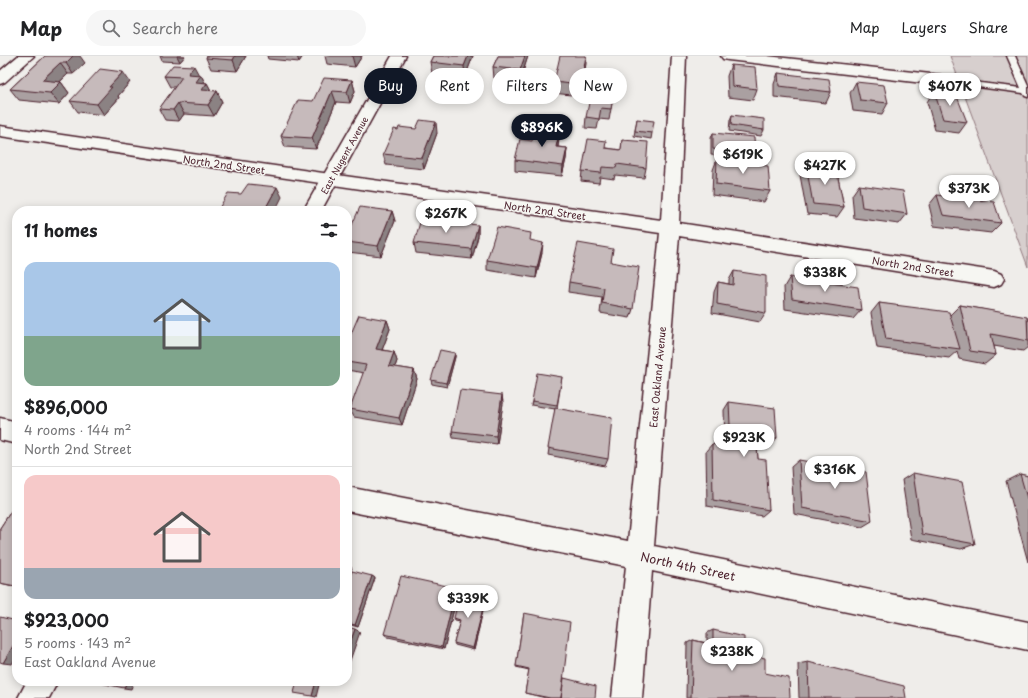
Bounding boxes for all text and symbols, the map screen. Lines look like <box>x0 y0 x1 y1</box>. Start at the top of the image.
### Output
search box <box>86 10 366 46</box>
text: Map <box>20 14 62 42</box>
text: Search here <box>132 16 218 39</box>
icon: search <box>100 17 122 39</box>
text: Map <box>850 17 880 38</box>
text: Layers <box>902 17 947 38</box>
text: Share <box>969 17 1008 38</box>
chip: Buy <box>364 68 417 104</box>
chip: Rent <box>425 68 484 104</box>
chip: Filters <box>492 68 561 104</box>
chip: New <box>569 68 627 104</box>
pin: $407K <box>922 73 978 107</box>
text: $407K <box>928 76 972 95</box>
street label: East Nugent Avenue <box>317 113 371 196</box>
pin: $896K <box>514 114 570 148</box>
text: $896K <box>521 117 564 136</box>
pin: $619K <box>715 141 771 175</box>
text: $619K <box>723 144 763 163</box>
street label: North 2nd Street <box>182 151 266 177</box>
pin: $427K <box>797 152 853 186</box>
text: $427K <box>804 155 846 174</box>
pin: $373K <box>941 175 997 209</box>
text: $373K <box>948 178 990 197</box>
street label: North 2nd Street <box>503 197 587 223</box>
pin: $267K <box>418 200 474 234</box>
text: $267K <box>425 203 467 222</box>
text: 11 homes <box>24 217 98 243</box>
icon: filters <box>318 219 340 241</box>
street label: North 2nd Street <box>871 252 955 280</box>
pin: $338K <box>797 259 853 293</box>
text: $338K <box>803 262 847 281</box>
icon: home <box>146 288 218 360</box>
street label: East Oakland Avenue <box>645 325 669 428</box>
text: $896,000 <box>24 394 108 420</box>
text: 4 rooms · 144 m² <box>24 420 132 439</box>
pin: $923K <box>716 424 772 458</box>
text: $923K <box>722 427 766 446</box>
text: North 2nd Street <box>24 439 132 458</box>
pin: $316K <box>807 456 863 490</box>
text: $316K <box>814 459 856 478</box>
icon: home <box>146 501 218 573</box>
street label: North 4th Street <box>639 547 737 585</box>
pin: $339K <box>440 585 496 619</box>
text: $339K <box>447 588 489 607</box>
text: $923,000 <box>24 607 109 633</box>
text: 5 rooms · 143 m² <box>24 633 131 652</box>
pin: $238K <box>704 638 760 672</box>
text: $238K <box>710 641 754 660</box>
text: East Oakland Avenue <box>24 652 156 671</box>

